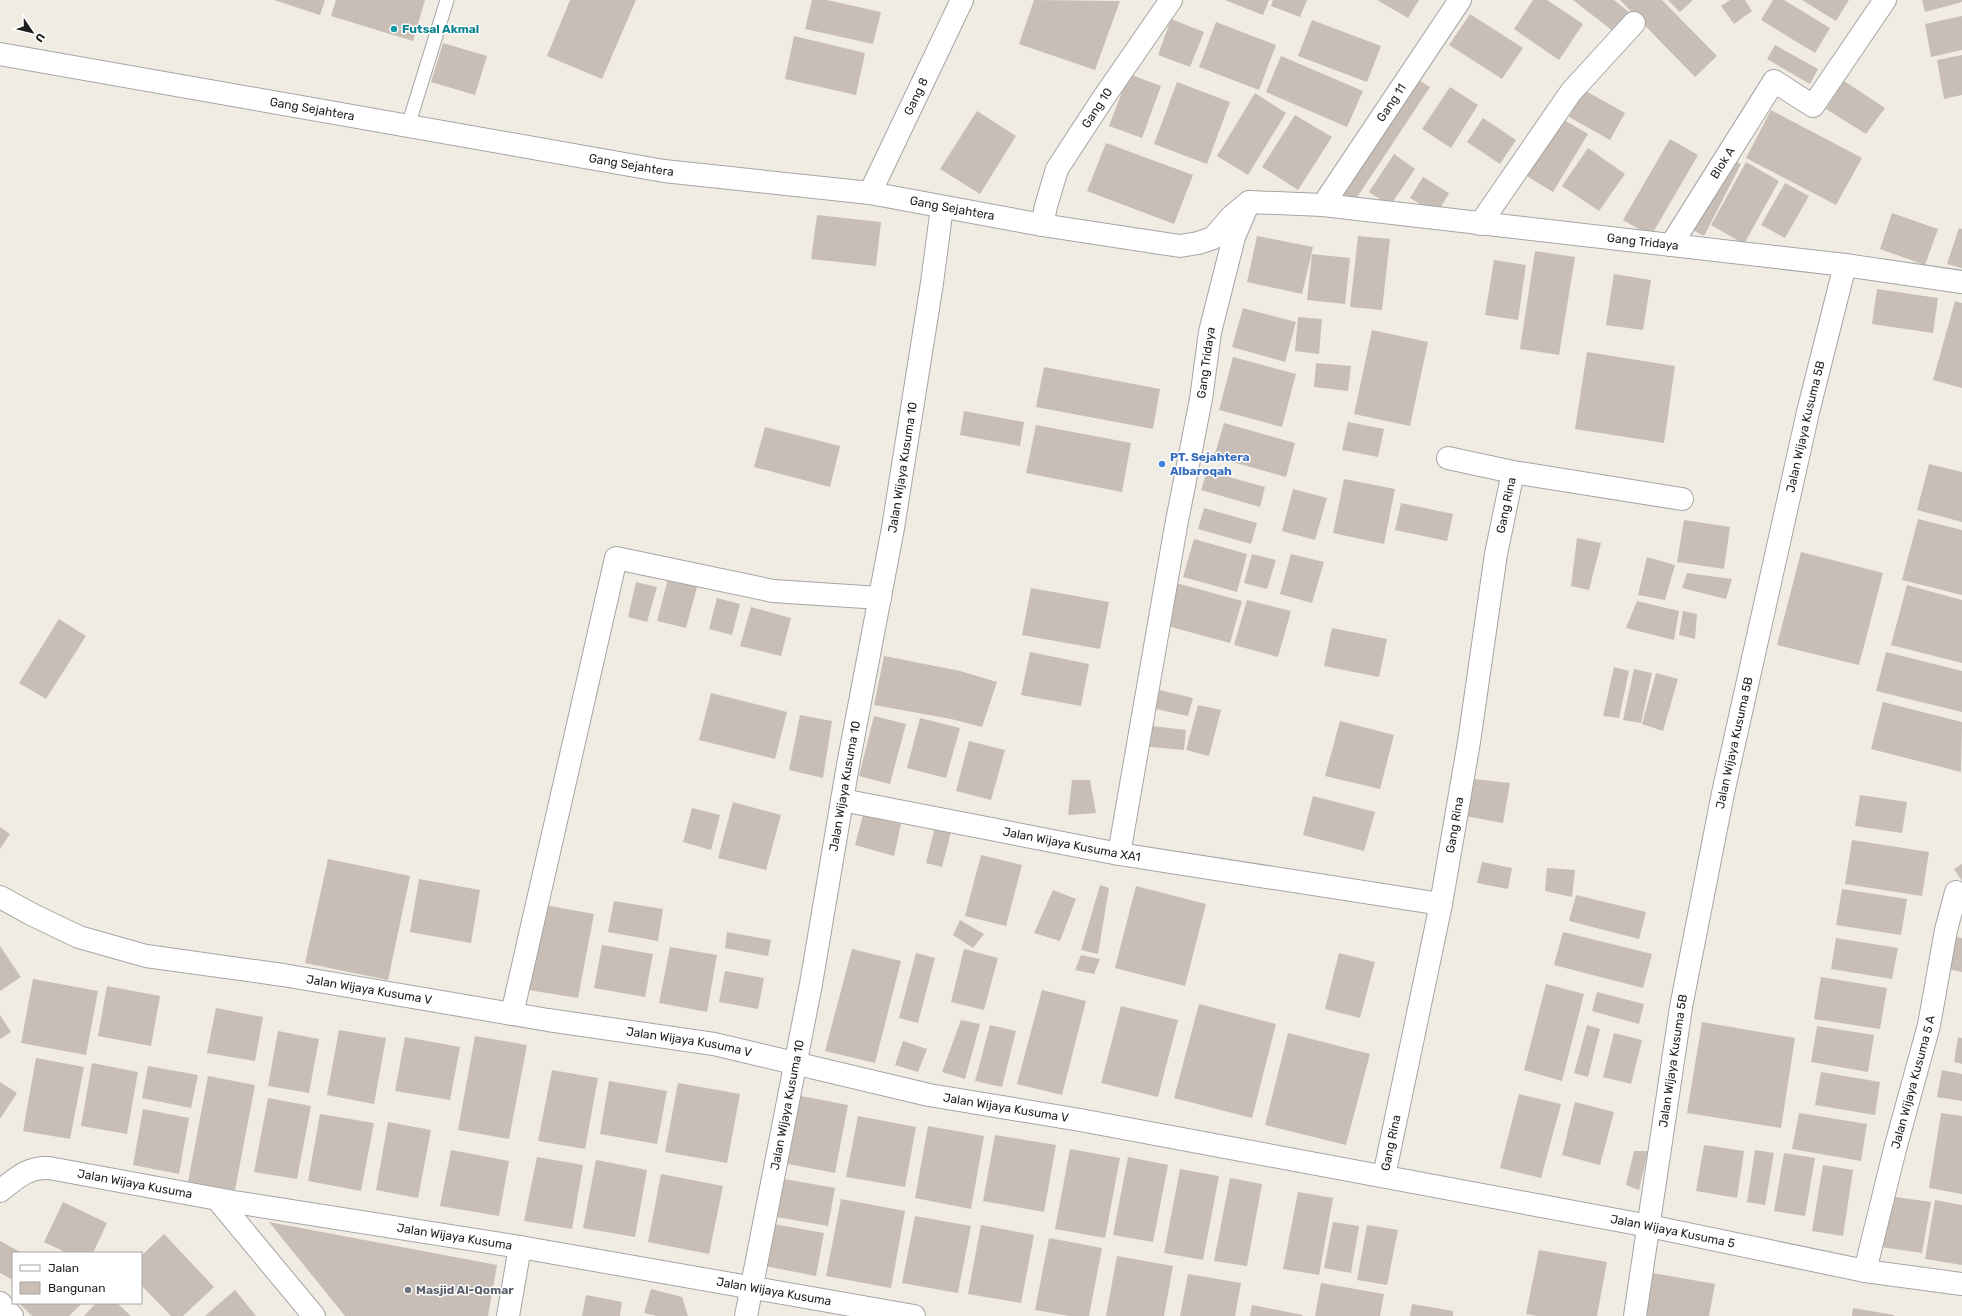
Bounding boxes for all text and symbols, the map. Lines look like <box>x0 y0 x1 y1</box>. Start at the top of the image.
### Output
north arrow <box>12 12 52 52</box>
place label: Futsal Akmal <box>402 22 479 36</box>
marker: Futsal Akmal <box>389 24 399 34</box>
text: U <box>32 30 47 44</box>
street label: Gang 8 <box>901 75 931 117</box>
street label: Gang 11 <box>1374 81 1409 124</box>
street label: Gang 10 <box>1079 85 1115 131</box>
street label: Gang Sejahtera <box>269 95 356 123</box>
street label: Blok A <box>1707 144 1738 181</box>
street label: Gang Sejahtera <box>588 151 674 179</box>
street label: Gang Sejahtera <box>909 194 996 223</box>
street label: Gang Tridaya <box>1606 231 1679 253</box>
street label: Gang Tridaya <box>1194 325 1218 399</box>
street label: Jalan Wijaya Kusuma 5B <box>1783 359 1828 494</box>
street label: Jalan Wijaya Kusuma 10 <box>885 401 920 534</box>
place label: PT. Sejahtera Albaroqah <box>1170 450 1250 478</box>
marker: PT. Sejahtera Albaroqah <box>1157 459 1167 469</box>
street label: Gang Rina <box>1493 476 1519 535</box>
street label: Jalan Wijaya Kusuma 5B <box>1713 675 1756 810</box>
street label: Jalan Wijaya Kusuma 10 <box>827 720 863 853</box>
street label: Gang Rina <box>1443 796 1466 854</box>
street label: Jalan Wijaya Kusuma XA1 <box>1002 825 1142 864</box>
street label: Jalan Wijaya Kusuma V <box>305 972 433 1007</box>
street label: Jalan Wijaya Kusuma 5B <box>1656 993 1690 1129</box>
street label: Jalan Wijaya Kusuma 5 A <box>1888 1014 1938 1150</box>
street label: Jalan Wijaya Kusuma V <box>625 1024 753 1060</box>
street label: Jalan Wijaya Kusuma 10 <box>768 1039 807 1171</box>
street label: Jalan Wijaya Kusuma V <box>942 1090 1070 1125</box>
street label: Gang Rina <box>1378 1113 1404 1172</box>
street label: Jalan Wijaya Kusuma <box>76 1166 194 1201</box>
street label: Jalan Wijaya Kusuma 5 <box>1609 1212 1736 1251</box>
street label: Jalan Wijaya Kusuma <box>396 1221 513 1253</box>
legend <box>12 1252 142 1304</box>
text: Jalan <box>48 1261 79 1275</box>
street label: Jalan Wijaya Kusuma <box>715 1275 833 1308</box>
text: Bangunan <box>48 1281 105 1295</box>
place label: Masjid Al-Qomar <box>416 1283 514 1297</box>
marker: Masjid Al-Qomar <box>403 1285 413 1295</box>

